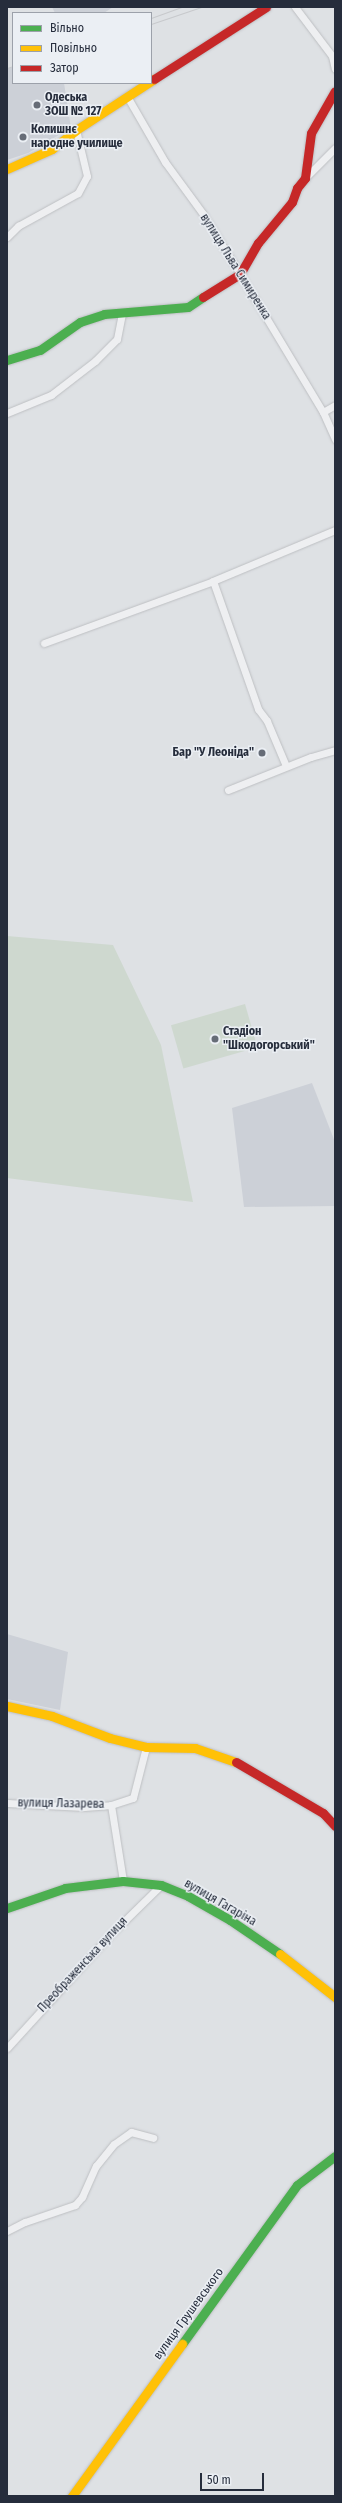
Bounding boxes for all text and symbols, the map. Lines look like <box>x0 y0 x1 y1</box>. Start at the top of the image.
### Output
legend <box>12 12 152 84</box>
text: Вільно <box>50 21 84 35</box>
text: Повільно <box>50 41 97 55</box>
text: Затор <box>50 61 79 75</box>
place label: Одеська ЗОШ № 127 <box>45 91 101 119</box>
marker: Одеська ЗОШ № 127 <box>32 100 42 110</box>
place label: Колишнє народне училище <box>31 123 123 151</box>
marker: Колишнє народне училище <box>18 132 28 142</box>
street label: вулиця Льва Симиренка <box>197 211 273 323</box>
place label: Бар "У Леоніда" <box>173 746 254 760</box>
marker: Бар "У Леоніда" <box>257 748 267 758</box>
place label: Стадіон "Шкодогорський" <box>223 1025 315 1053</box>
marker: Стадіон "Шкодогорський" <box>210 1034 220 1044</box>
street label: вулиця Лазарева <box>17 1796 105 1812</box>
street label: вулиця Гагаріна <box>181 1877 259 1929</box>
street label: Преображенська вулиця <box>35 1914 131 2016</box>
street label: вулиця Грушевського <box>151 2265 227 2363</box>
scale bar <box>202 2465 266 2491</box>
text: 50 m <box>207 2473 231 2487</box>

